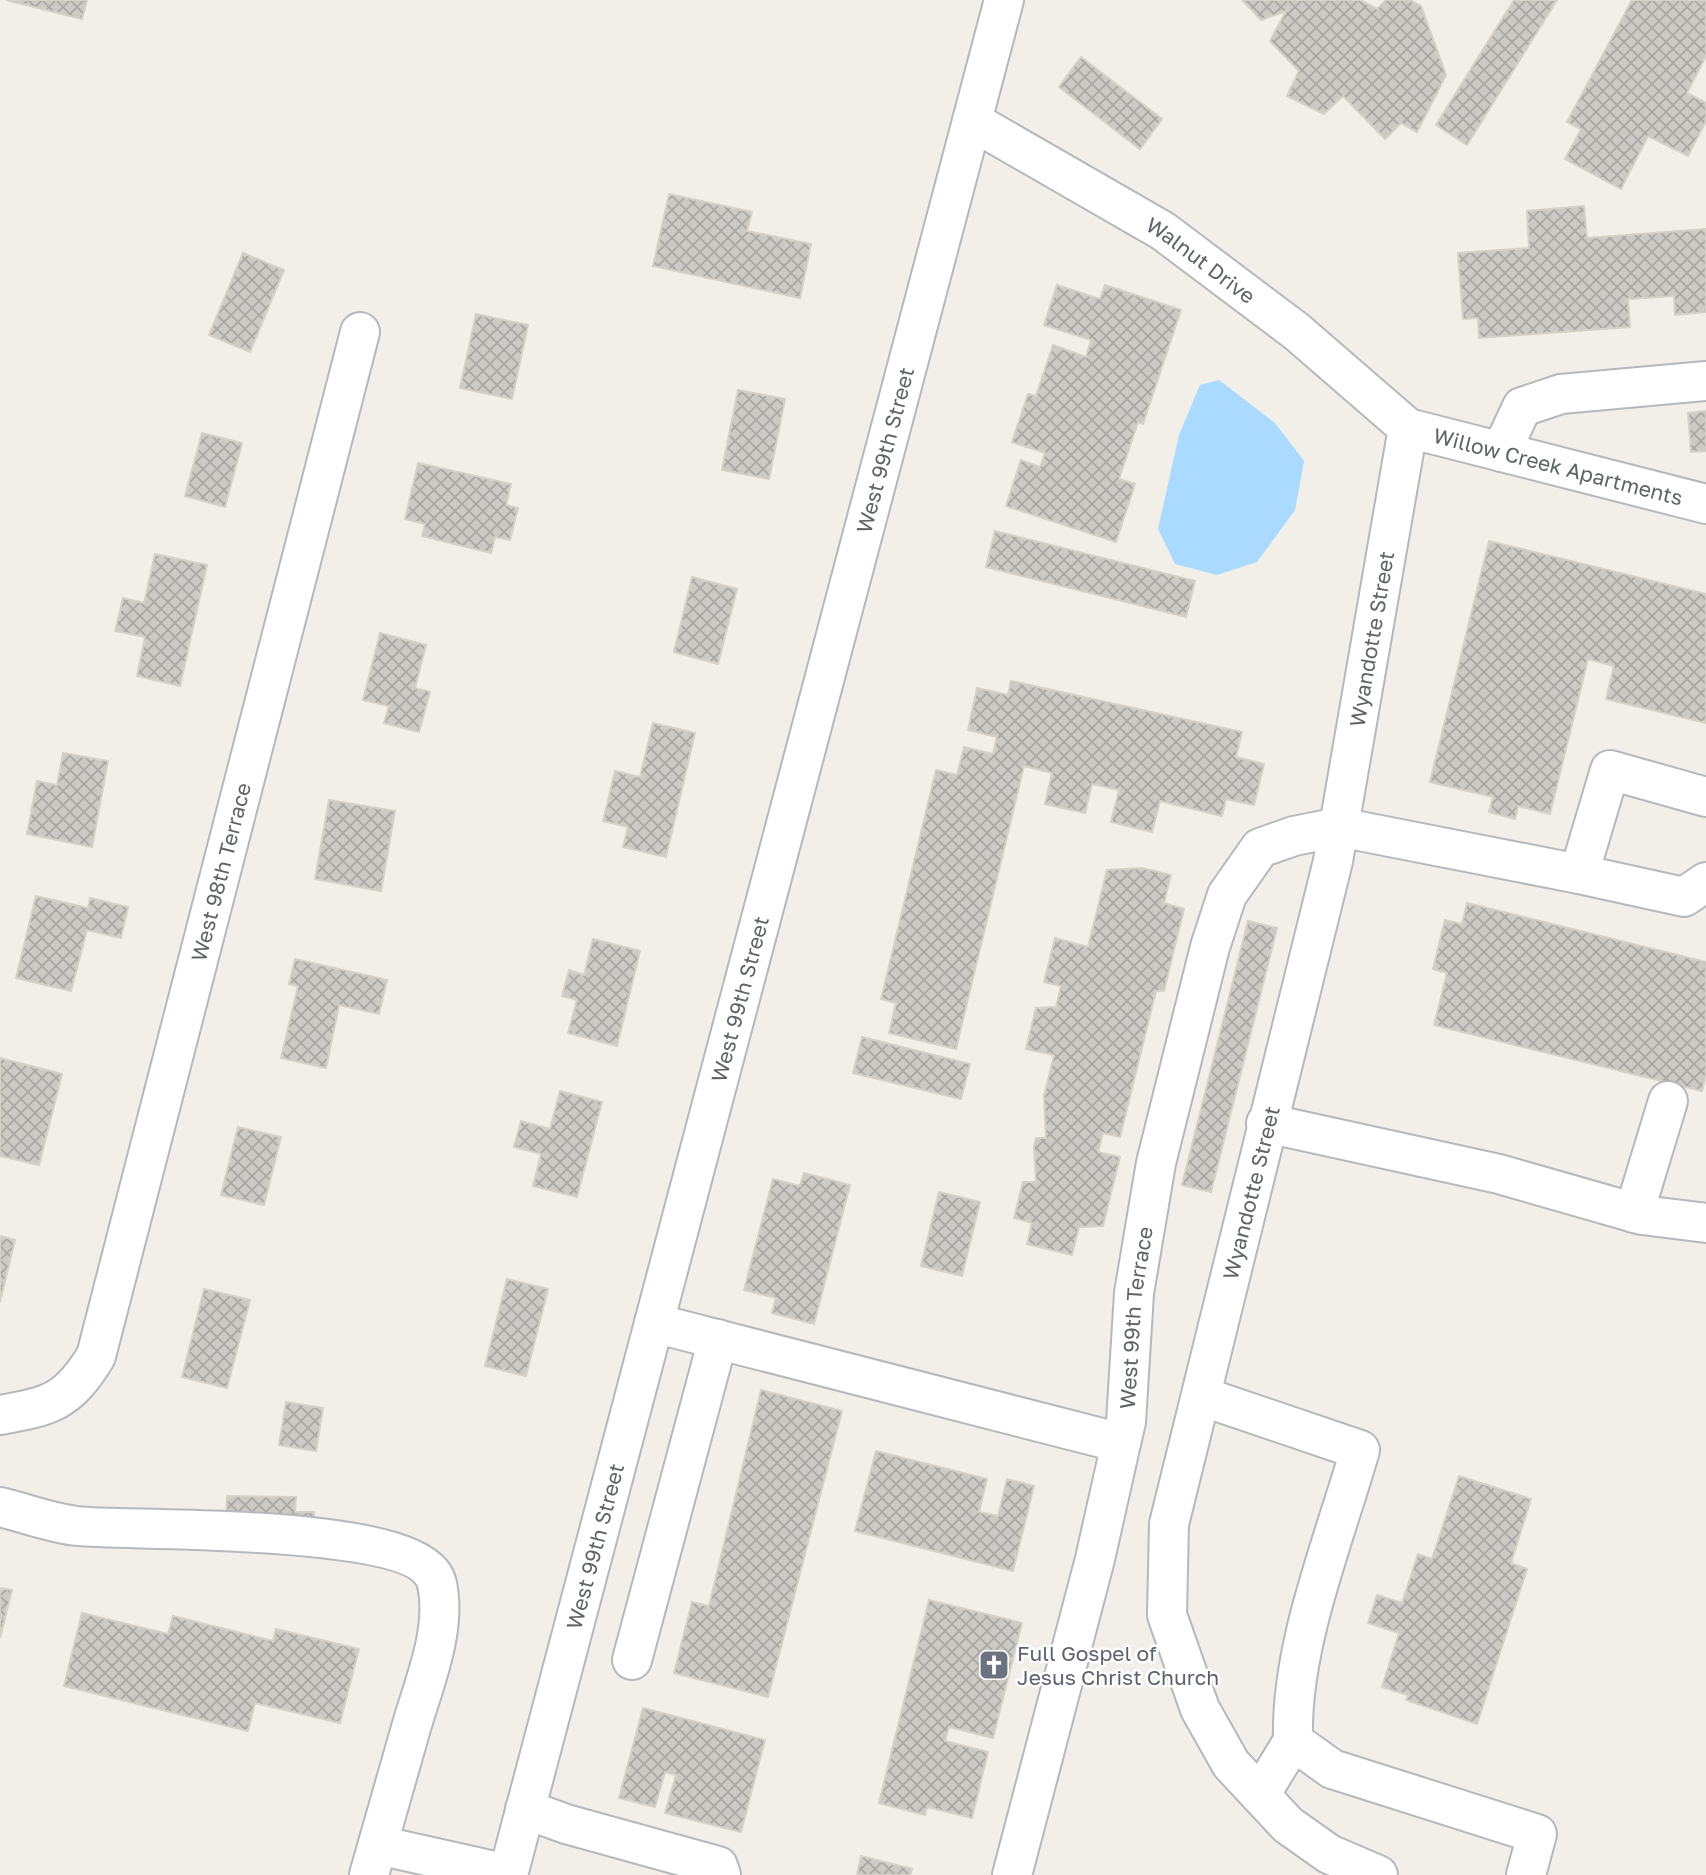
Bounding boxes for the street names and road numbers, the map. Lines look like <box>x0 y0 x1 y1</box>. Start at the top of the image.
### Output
street label: Walnut Drive <box>1142 211 1261 309</box>
street label: West 99th Street <box>851 364 919 536</box>
street label: Willow Creek Apartments <box>1431 422 1686 511</box>
street label: Wyandotte Street <box>1343 549 1399 729</box>
street label: West 98th Terrace <box>185 780 256 964</box>
street label: West 99th Street <box>705 913 774 1085</box>
street label: Wyandotte Street <box>1217 1103 1285 1282</box>
street label: West 99th Terrace <box>1114 1225 1158 1410</box>
street label: West 99th Street <box>561 1461 629 1632</box>

